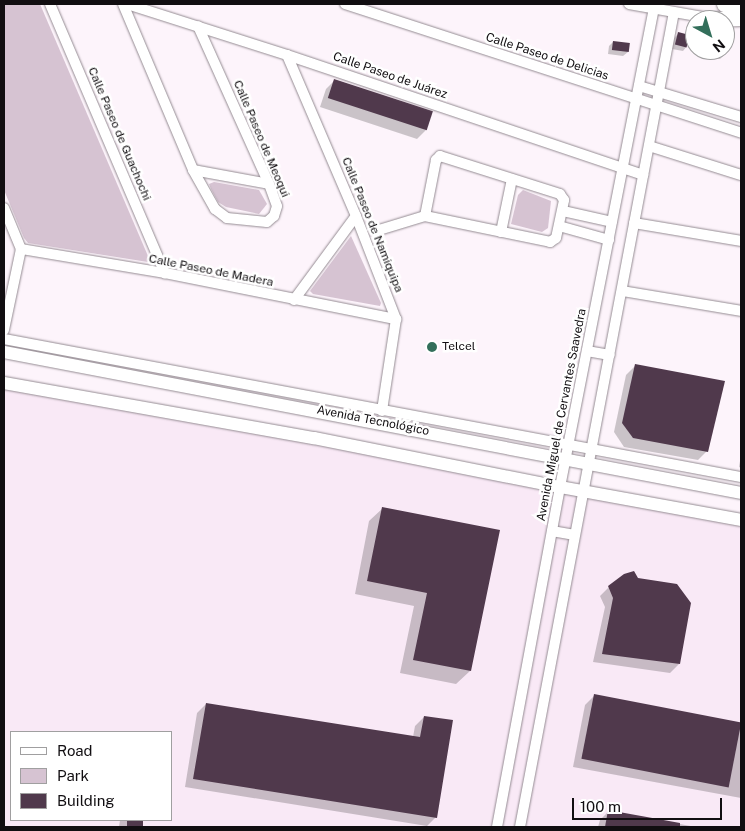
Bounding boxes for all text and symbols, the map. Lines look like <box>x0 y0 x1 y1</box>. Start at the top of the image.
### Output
north arrow <box>685 10 735 60</box>
street label: Calle Paseo de Delicias <box>484 30 610 84</box>
text: N <box>710 36 728 56</box>
street label: Calle Paseo de Juárez <box>331 50 449 102</box>
street label: Calle Paseo de Guachochi <box>84 65 154 203</box>
street label: Calle Paseo de Meoqui <box>230 78 292 200</box>
street label: Calle Paseo de Namiquipa <box>338 155 406 295</box>
street label: Calle Paseo de Madera <box>147 252 275 290</box>
street label: Avenida Miguel de Cervantes Saavedra <box>534 307 590 523</box>
place label: Telcel <box>442 340 475 354</box>
marker: Telcel <box>426 341 438 353</box>
street label: Avenida Tecnológico <box>316 403 430 439</box>
legend <box>10 731 172 821</box>
text: Road <box>57 742 93 759</box>
text: Park <box>57 767 89 784</box>
scale bar <box>575 788 725 820</box>
text: Building <box>57 792 115 809</box>
text: 100 m <box>580 798 621 815</box>

